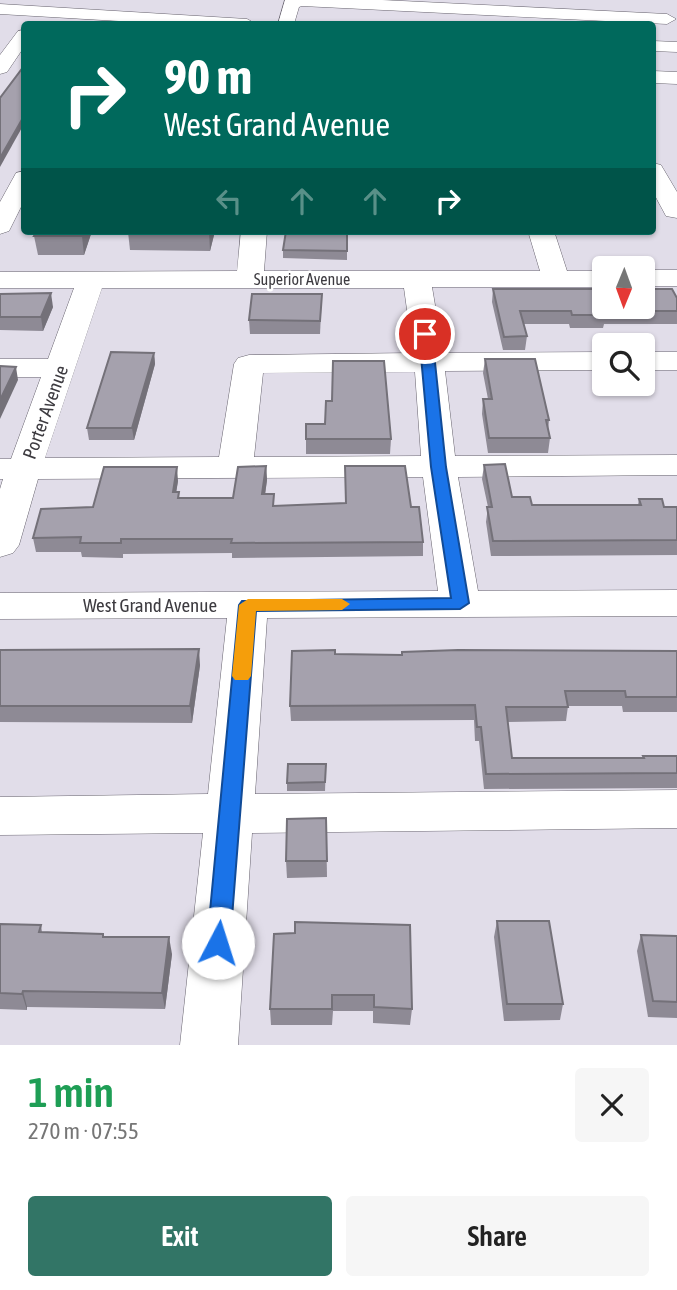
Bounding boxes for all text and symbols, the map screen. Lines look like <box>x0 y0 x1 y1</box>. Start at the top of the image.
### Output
text: 90 m <box>164 48 252 104</box>
icon: right <box>49 49 140 140</box>
text: West Grand Avenue <box>164 106 390 143</box>
icon: left <box>210 182 248 220</box>
icon: ahead <box>283 182 321 220</box>
icon: ahead <box>356 182 394 220</box>
icon: right <box>429 182 467 220</box>
north arrow <box>592 256 654 318</box>
map controls <box>592 256 655 396</box>
street label: Superior Avenue <box>254 270 350 289</box>
pin <box>395 304 455 364</box>
icon: arrive <box>406 315 444 353</box>
button: search <box>592 333 655 396</box>
street label: Porter Avenue <box>18 362 72 462</box>
street label: West Grand Avenue <box>83 594 217 616</box>
position arrow <box>181 906 255 980</box>
text: 1 min <box>28 1068 114 1116</box>
button: close <box>575 1068 649 1142</box>
text: 270 m · 07:55 <box>28 1118 139 1144</box>
button: Exit <box>28 1196 332 1276</box>
button: Share <box>346 1196 649 1276</box>

